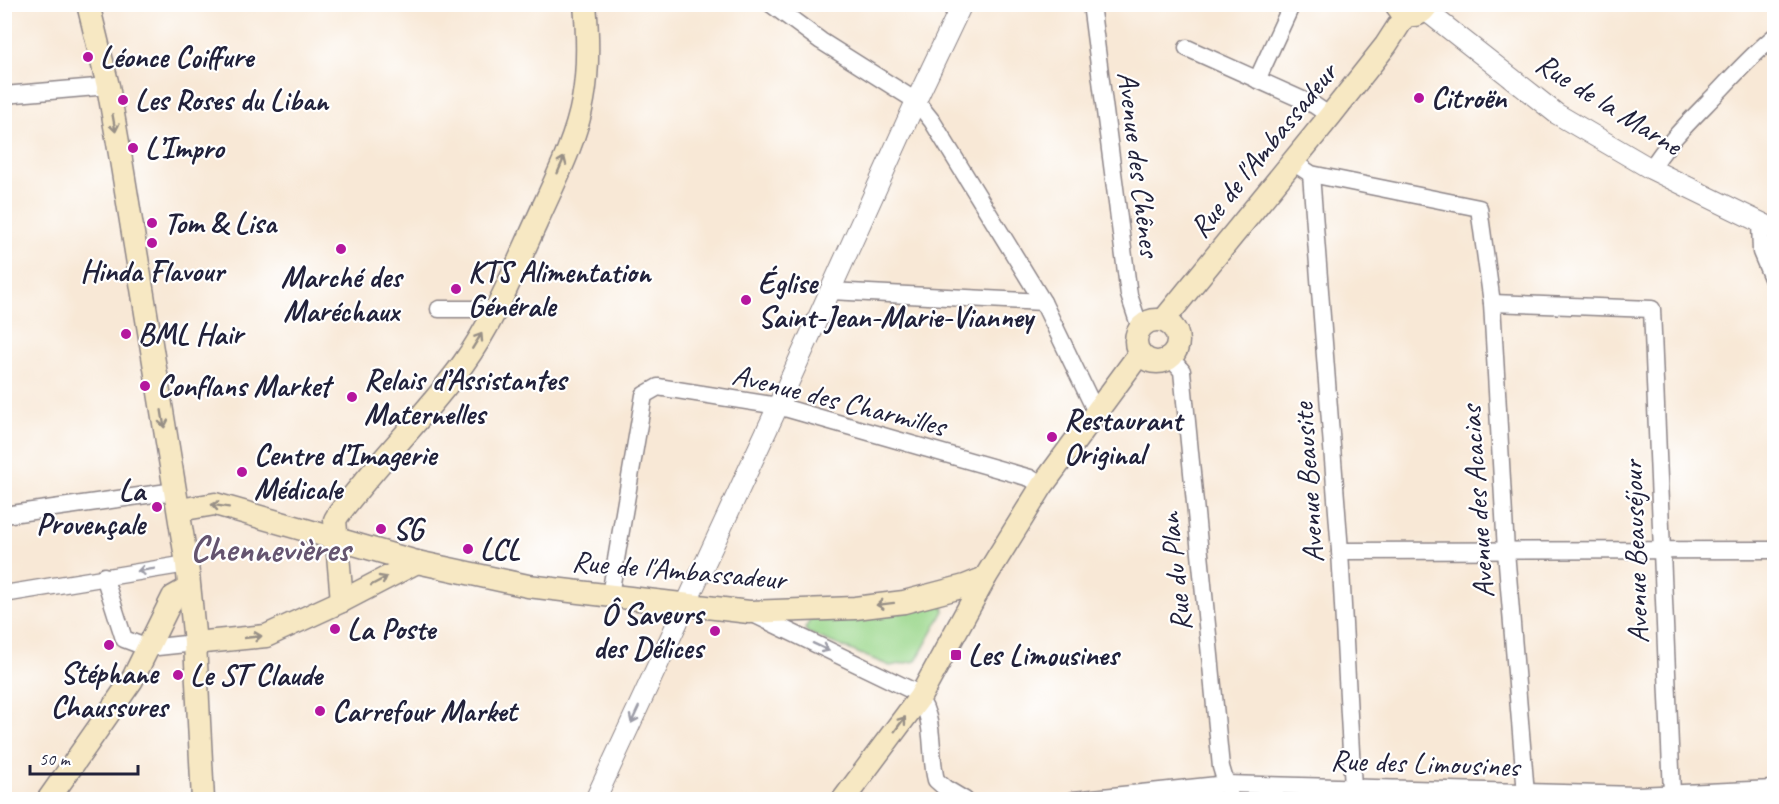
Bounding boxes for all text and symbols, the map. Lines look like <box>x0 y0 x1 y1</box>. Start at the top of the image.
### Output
place label: Léonce Coiffure <box>100 38 255 76</box>
street label: Rue de la Marne <box>1529 44 1691 165</box>
marker: Léonce Coiffure <box>81 50 95 64</box>
street label: Rue de l'Ambassadeur <box>1181 53 1347 245</box>
street label: Avenue des Chênes <box>1109 69 1170 261</box>
place label: Citroën <box>1431 79 1508 117</box>
place label: Les Roses du Liban <box>135 81 330 119</box>
marker: Citroën <box>1412 91 1426 105</box>
marker: Les Roses du Liban <box>116 93 130 107</box>
one-way arrow <box>109 113 120 132</box>
place label: L’Impro <box>145 129 226 167</box>
marker: L’Impro <box>126 141 140 155</box>
one-way arrow <box>556 156 567 175</box>
place label: Tom & Lisa <box>164 204 279 242</box>
marker: Tom & Lisa <box>145 216 159 230</box>
marker: Hinda Flavour <box>145 236 159 250</box>
marker: Marché des Maréchaux <box>334 242 348 256</box>
place label: Hinda Flavour <box>80 252 227 290</box>
place label: KTS Alimentation Générale <box>468 253 653 325</box>
place label: Marché des Maréchaux <box>281 258 405 330</box>
place label: Église Saint-Jean-Marie-Vianney <box>758 264 1035 336</box>
marker: KTS Alimentation Générale <box>449 282 463 296</box>
marker: Église Saint-Jean-Marie-Vianney <box>739 293 753 307</box>
place label: BML Hair <box>138 315 246 353</box>
marker: BML Hair <box>119 327 133 341</box>
one-way arrow <box>472 333 484 350</box>
street label: Avenue des Charmilles <box>728 355 952 446</box>
place label: Relais d’Assistantes Maternelles <box>364 361 570 433</box>
place label: Conflans Market <box>157 367 335 405</box>
marker: Conflans Market <box>138 379 152 393</box>
marker: Relais d’Assistantes Maternelles <box>345 390 359 404</box>
street label: Avenue Beausite <box>1283 400 1333 564</box>
place label: Restaurant Original <box>1064 401 1185 473</box>
street label: Avenue des Acacias <box>1451 402 1503 600</box>
one-way arrow <box>158 409 169 428</box>
marker: Restaurant Original <box>1045 430 1059 444</box>
place label: Centre d’Imagerie Médicale <box>254 436 439 508</box>
street label: Avenue Beauséjour <box>1613 458 1657 644</box>
marker: Centre d’Imagerie Médicale <box>235 465 249 479</box>
place label: La Provençale <box>36 471 148 543</box>
marker: La Provençale <box>150 500 164 514</box>
one-way arrow <box>211 501 230 512</box>
street label: Rue du Plan <box>1150 509 1200 633</box>
place label: SG <box>393 510 427 548</box>
marker: SG <box>374 522 388 536</box>
district label: Chennevières <box>190 526 353 572</box>
place label: LCL <box>480 530 521 568</box>
marker: LCL <box>461 542 475 556</box>
street label: Rue de l'Ambassadeur <box>570 542 790 598</box>
one-way arrow <box>136 565 156 576</box>
one-way arrow <box>370 575 388 587</box>
place label: Ô Saveurs des Délices <box>593 595 706 667</box>
one-way arrow <box>876 599 895 610</box>
place label: La Poste <box>347 610 437 648</box>
marker: La Poste <box>328 622 342 636</box>
marker: Ô Saveurs des Délices <box>708 624 722 638</box>
one-way arrow <box>243 632 263 643</box>
place label: Les Limousines <box>968 636 1122 674</box>
marker: Stéphane Chaussures <box>102 638 116 652</box>
one-way arrow <box>811 641 829 653</box>
marker: Les Limousines <box>949 648 963 662</box>
place label: Stéphane Chaussures <box>51 654 171 726</box>
place label: Le ST Claude <box>190 656 324 694</box>
marker: Le ST Claude <box>171 668 185 682</box>
place label: Carrefour Market <box>332 692 520 730</box>
marker: Carrefour Market <box>313 704 327 718</box>
one-way arrow <box>628 706 640 724</box>
one-way arrow <box>893 716 906 732</box>
scale bar <box>30 738 138 776</box>
street label: Rue des Limousines <box>1330 741 1523 785</box>
text: 50 m <box>39 748 72 770</box>

